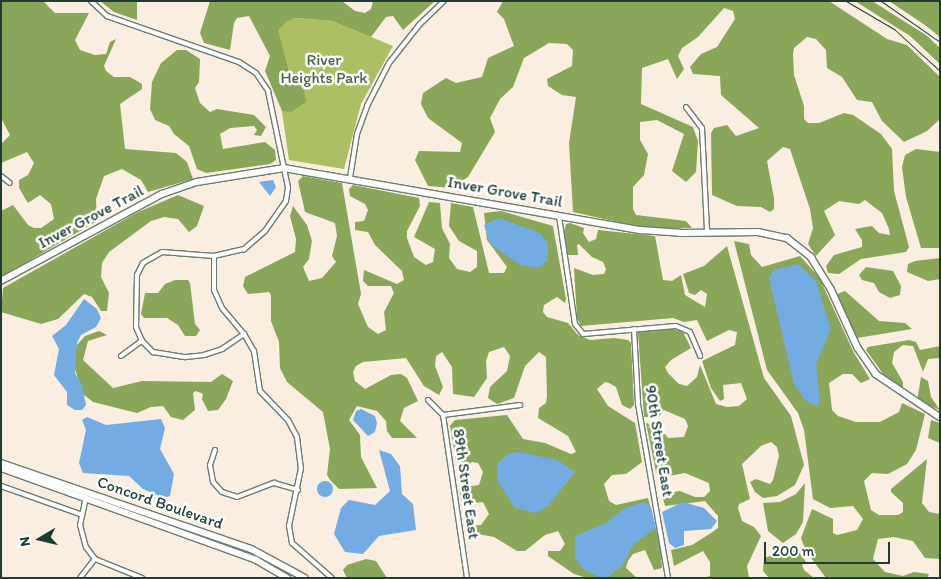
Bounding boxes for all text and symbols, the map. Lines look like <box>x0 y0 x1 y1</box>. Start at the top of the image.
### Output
park label: River Heights Park <box>280 50 368 88</box>
street label: Inver Grove Trail <box>447 173 563 211</box>
street label: Inver Grove Trail <box>36 181 146 253</box>
street label: 90th Street East <box>641 384 677 498</box>
street label: 89th Street East <box>449 428 483 540</box>
street label: Concord Boulevard <box>94 472 226 534</box>
north arrow <box>15 514 65 564</box>
scale bar <box>766 532 892 564</box>
text: N <box>16 535 34 547</box>
text: 200 m <box>772 542 814 560</box>

